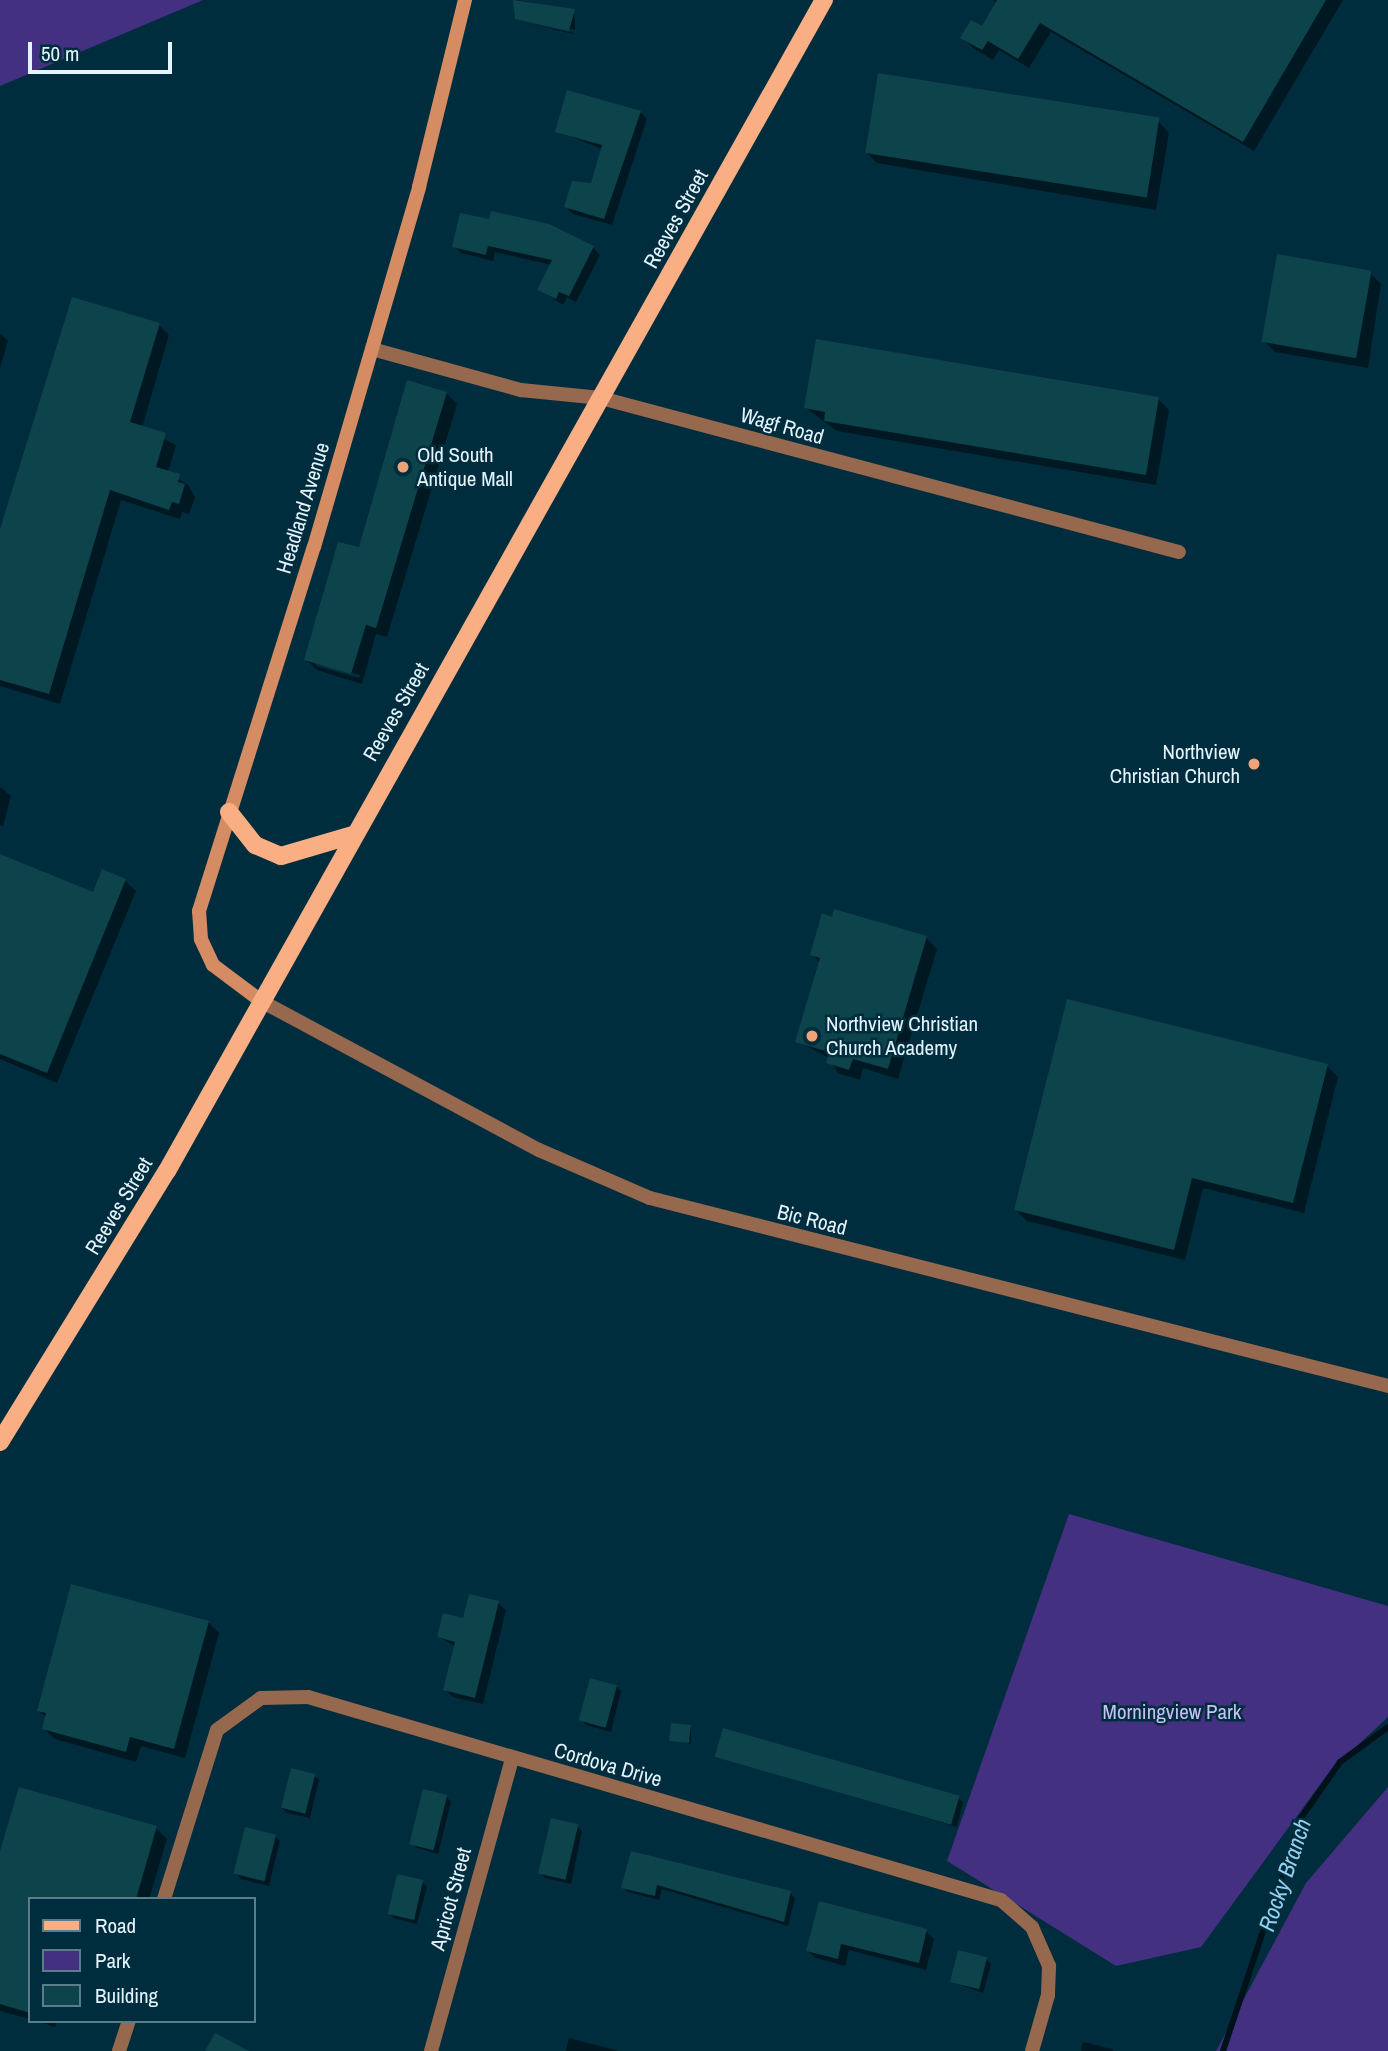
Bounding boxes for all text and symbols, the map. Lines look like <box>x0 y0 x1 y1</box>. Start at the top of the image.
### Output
scale bar <box>32 28 175 72</box>
text: 50 m <box>41 39 79 68</box>
street label: Reeves Street <box>639 165 713 273</box>
street label: Wagf Road <box>737 402 827 450</box>
street label: Headland Avenue <box>271 439 335 577</box>
place label: Old South Antique Mall <box>417 442 513 492</box>
marker: Old South Antique Mall <box>395 459 411 475</box>
street label: Reeves Street <box>358 658 434 766</box>
place label: Northview Christian Church <box>1110 739 1240 789</box>
marker: Northview Christian Church <box>1246 756 1262 772</box>
place label: Northview Christian Church Academy <box>826 1011 978 1061</box>
marker: Northview Christian Church Academy <box>804 1028 820 1044</box>
street label: Reeves Street <box>80 1153 158 1259</box>
street label: Bic Road <box>775 1199 849 1241</box>
park label: Morningview Park <box>1103 1699 1241 1725</box>
street label: Cordova Drive <box>551 1738 665 1792</box>
water label: Rocky Branch <box>1253 1815 1317 1935</box>
street label: Apricot Street <box>425 1845 477 1953</box>
legend <box>28 1897 256 2023</box>
text: Road <box>95 1911 136 1940</box>
text: Park <box>95 1946 130 1975</box>
text: Building <box>95 1981 158 2010</box>

